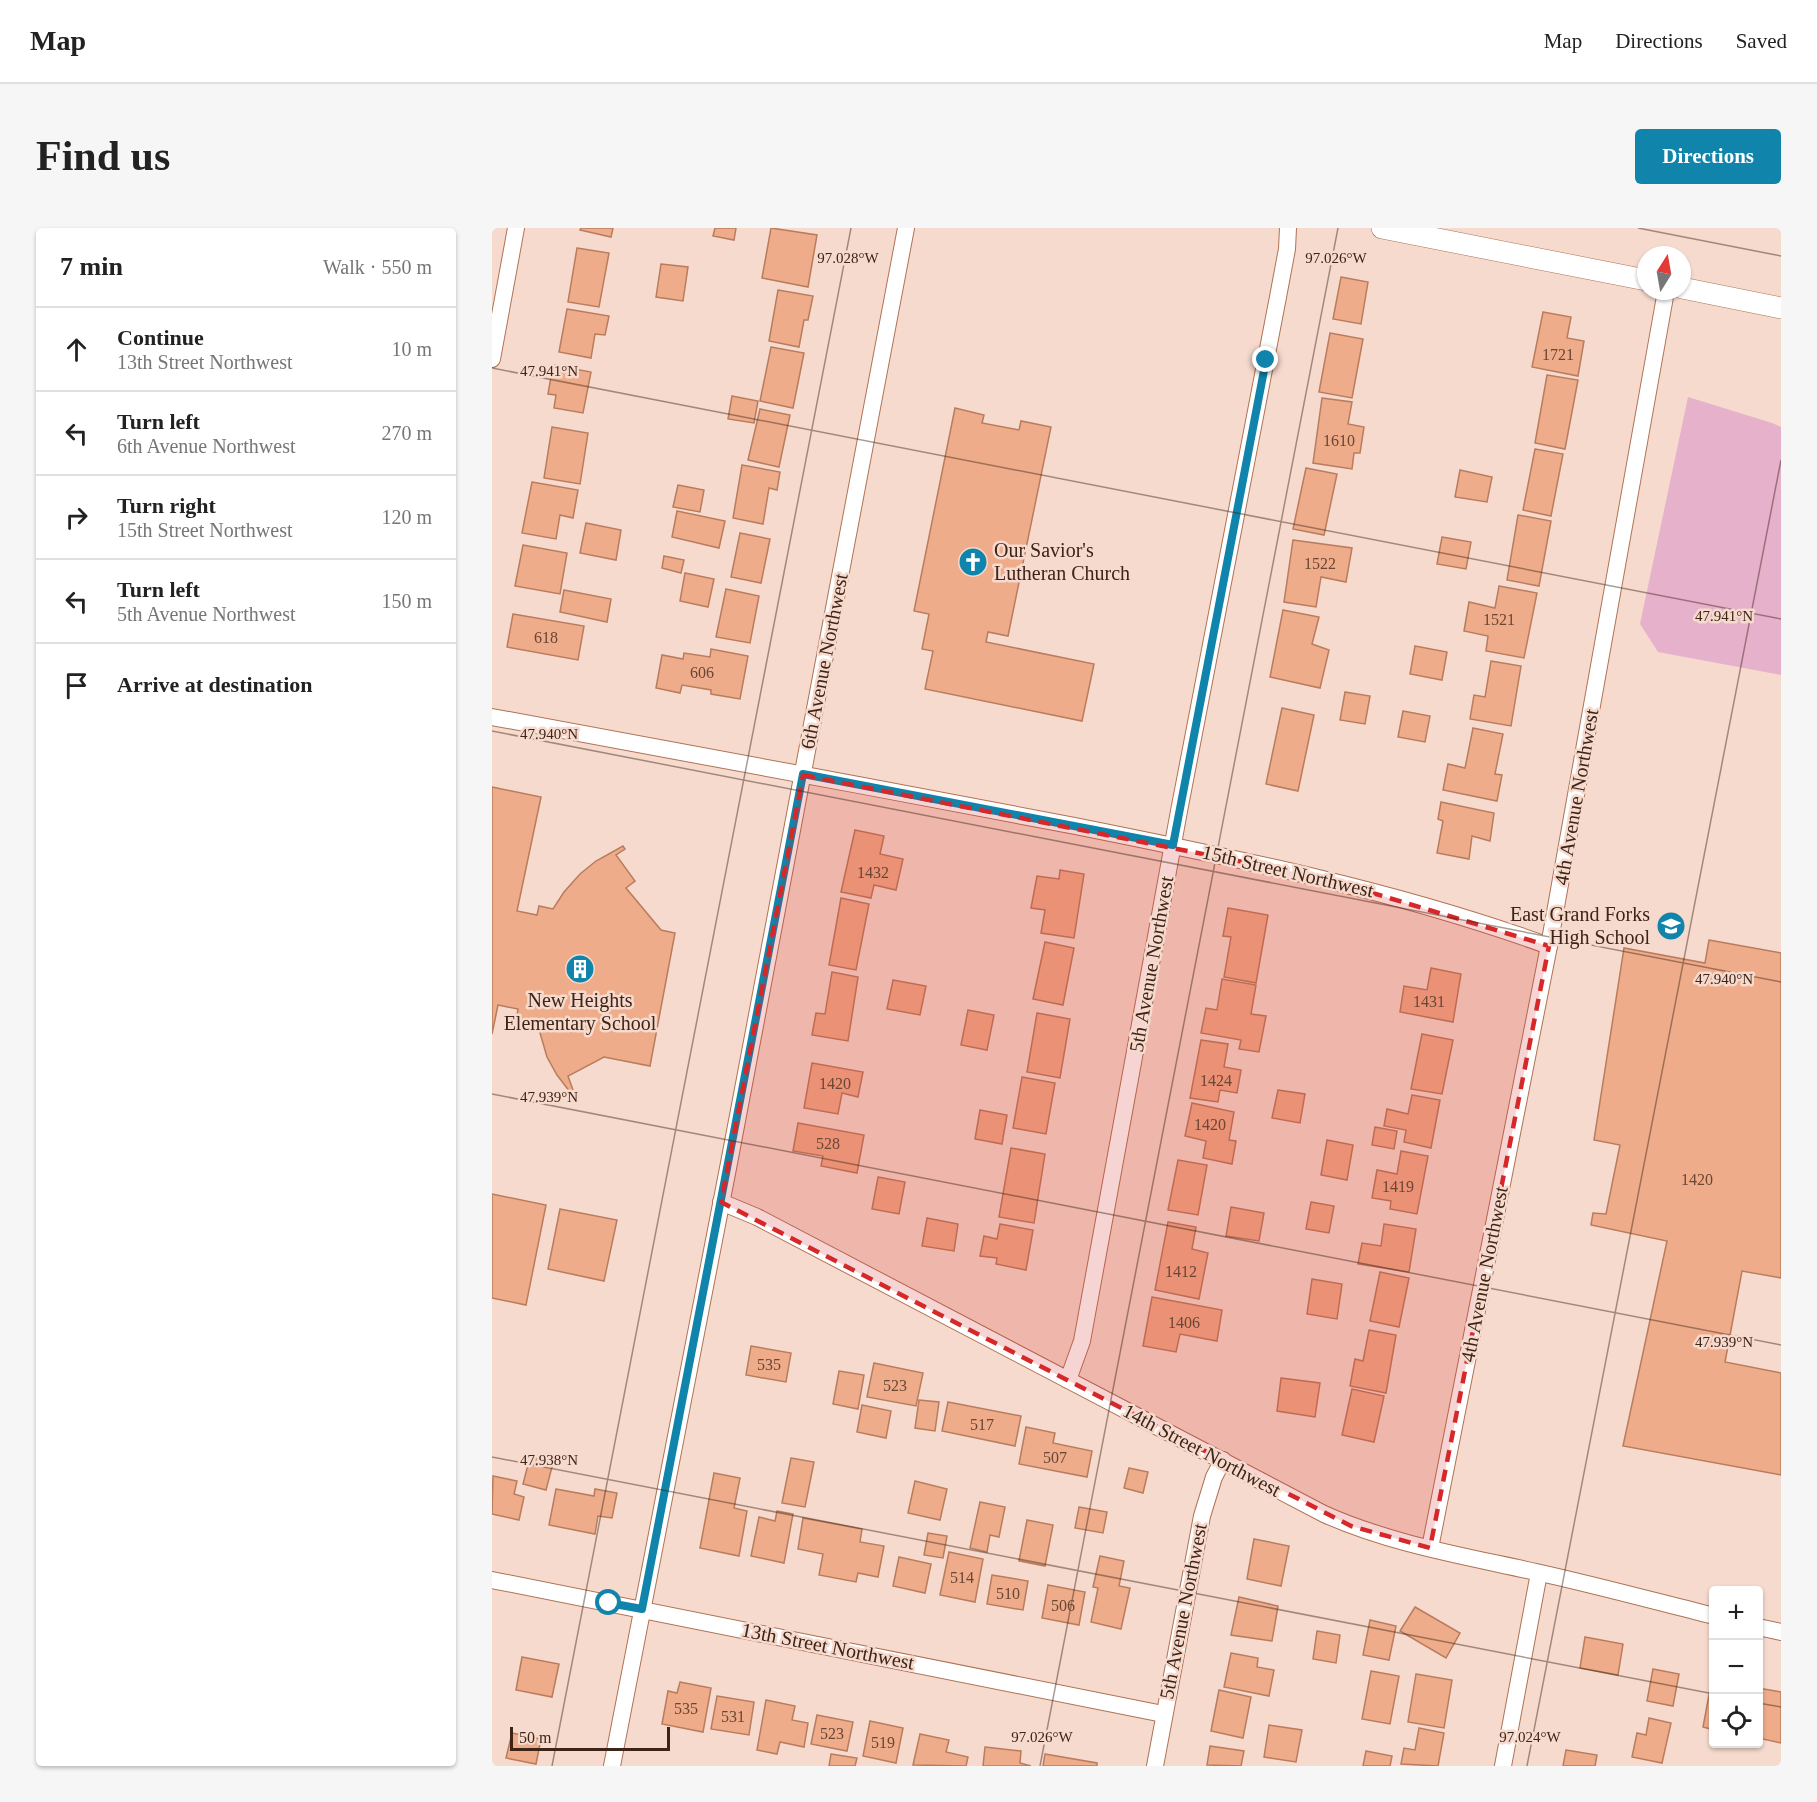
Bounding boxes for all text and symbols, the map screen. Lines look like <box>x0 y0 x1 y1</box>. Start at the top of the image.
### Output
text: Map <box>30 25 86 56</box>
text: Map <box>1544 29 1582 53</box>
text: Directions <box>1615 29 1703 53</box>
text: Saved <box>1736 29 1787 53</box>
button: Directions <box>1635 129 1781 184</box>
text: Find us <box>36 133 170 179</box>
north arrow <box>1637 246 1691 300</box>
text: 97.028°W <box>817 250 880 266</box>
text: 97.026°W <box>1305 250 1368 266</box>
text: 7 min <box>60 252 123 281</box>
text: Walk · 550 m <box>323 256 432 278</box>
text: Continue <box>117 325 204 350</box>
icon: ahead <box>60 333 93 366</box>
text: 10 m <box>391 338 432 360</box>
route end <box>1252 346 1278 372</box>
house number: 1721 <box>1542 346 1574 363</box>
text: 13th Street Northwest <box>117 351 293 373</box>
text: 47.941°N <box>520 363 578 379</box>
text: Turn left <box>117 409 200 434</box>
icon: left <box>60 417 93 450</box>
text: 270 m <box>381 422 432 444</box>
house number: 1610 <box>1323 432 1355 449</box>
text: 6th Avenue Northwest <box>117 435 296 457</box>
text: Turn right <box>117 493 216 518</box>
icon: right <box>60 501 93 534</box>
text: 120 m <box>381 506 432 528</box>
text: 15th Street Northwest <box>117 519 293 541</box>
place label: Our Savior's Lutheran Church <box>994 539 1130 584</box>
church icon: Our Savior's Lutheran Church <box>957 546 989 578</box>
house number: 1522 <box>1304 555 1336 572</box>
street label: 6th Avenue Northwest <box>796 571 852 751</box>
text: Turn left <box>117 577 200 602</box>
icon: left <box>60 585 93 618</box>
text: 150 m <box>381 590 432 612</box>
text: 5th Avenue Northwest <box>117 603 296 625</box>
text: 47.941°N <box>1695 608 1753 624</box>
house number: 1521 <box>1483 611 1515 628</box>
house number: 618 <box>534 629 558 646</box>
house number: 606 <box>690 664 714 681</box>
icon: arrive <box>60 669 93 702</box>
text: Arrive at destination <box>117 672 313 697</box>
street label: 4th Avenue Northwest <box>1550 707 1602 887</box>
text: 47.940°N <box>520 726 578 742</box>
street label: 15th Street Northwest <box>1200 841 1376 902</box>
house number: 1432 <box>857 864 889 881</box>
street label: 5th Avenue Northwest <box>1125 874 1177 1054</box>
place label: East Grand Forks High School <box>1510 903 1650 949</box>
school or university icon: East Grand Forks High School <box>1655 910 1687 942</box>
building icon: New Heights Elementary School <box>564 953 596 985</box>
text: 47.940°N <box>1695 971 1753 987</box>
place label: New Heights Elementary School <box>504 989 657 1035</box>
house number: 1431 <box>1413 993 1445 1010</box>
house number: 1424 <box>1200 1072 1232 1089</box>
house number: 1420 <box>819 1075 851 1092</box>
text: 47.939°N <box>520 1089 578 1105</box>
house number: 1420 <box>1194 1116 1226 1133</box>
house number: 528 <box>816 1135 840 1152</box>
house number: 1420 <box>1681 1171 1713 1188</box>
house number: 1419 <box>1382 1178 1414 1195</box>
street label: 4th Avenue Northwest <box>1456 1184 1512 1364</box>
house number: 1412 <box>1165 1263 1197 1280</box>
house number: 1406 <box>1168 1314 1200 1331</box>
text: 47.939°N <box>1695 1334 1753 1350</box>
house number: 535 <box>757 1356 781 1373</box>
house number: 523 <box>883 1377 907 1394</box>
street label: 14th Street Northwest <box>1119 1399 1285 1501</box>
house number: 517 <box>970 1416 994 1433</box>
house number: 507 <box>1043 1449 1067 1466</box>
text: 47.938°N <box>520 1452 578 1468</box>
street label: 5th Avenue Northwest <box>1155 1521 1211 1701</box>
house number: 514 <box>950 1569 974 1586</box>
house number: 510 <box>996 1585 1020 1602</box>
map controls <box>1709 1586 1763 1748</box>
button: + <box>1709 1586 1763 1640</box>
route start <box>595 1589 621 1615</box>
house number: 506 <box>1051 1597 1075 1614</box>
street label: 13th Street Northwest <box>740 1618 917 1674</box>
button: − <box>1709 1640 1763 1694</box>
button: locate <box>1709 1694 1763 1748</box>
house number: 535 <box>674 1700 698 1717</box>
house number: 531 <box>721 1708 745 1725</box>
scale bar <box>510 1724 670 1752</box>
house number: 523 <box>820 1725 844 1742</box>
text: 50 m <box>519 1729 551 1746</box>
text: 97.026°W <box>1011 1729 1074 1745</box>
text: 97.024°W <box>1499 1729 1562 1745</box>
house number: 519 <box>871 1734 895 1751</box>

